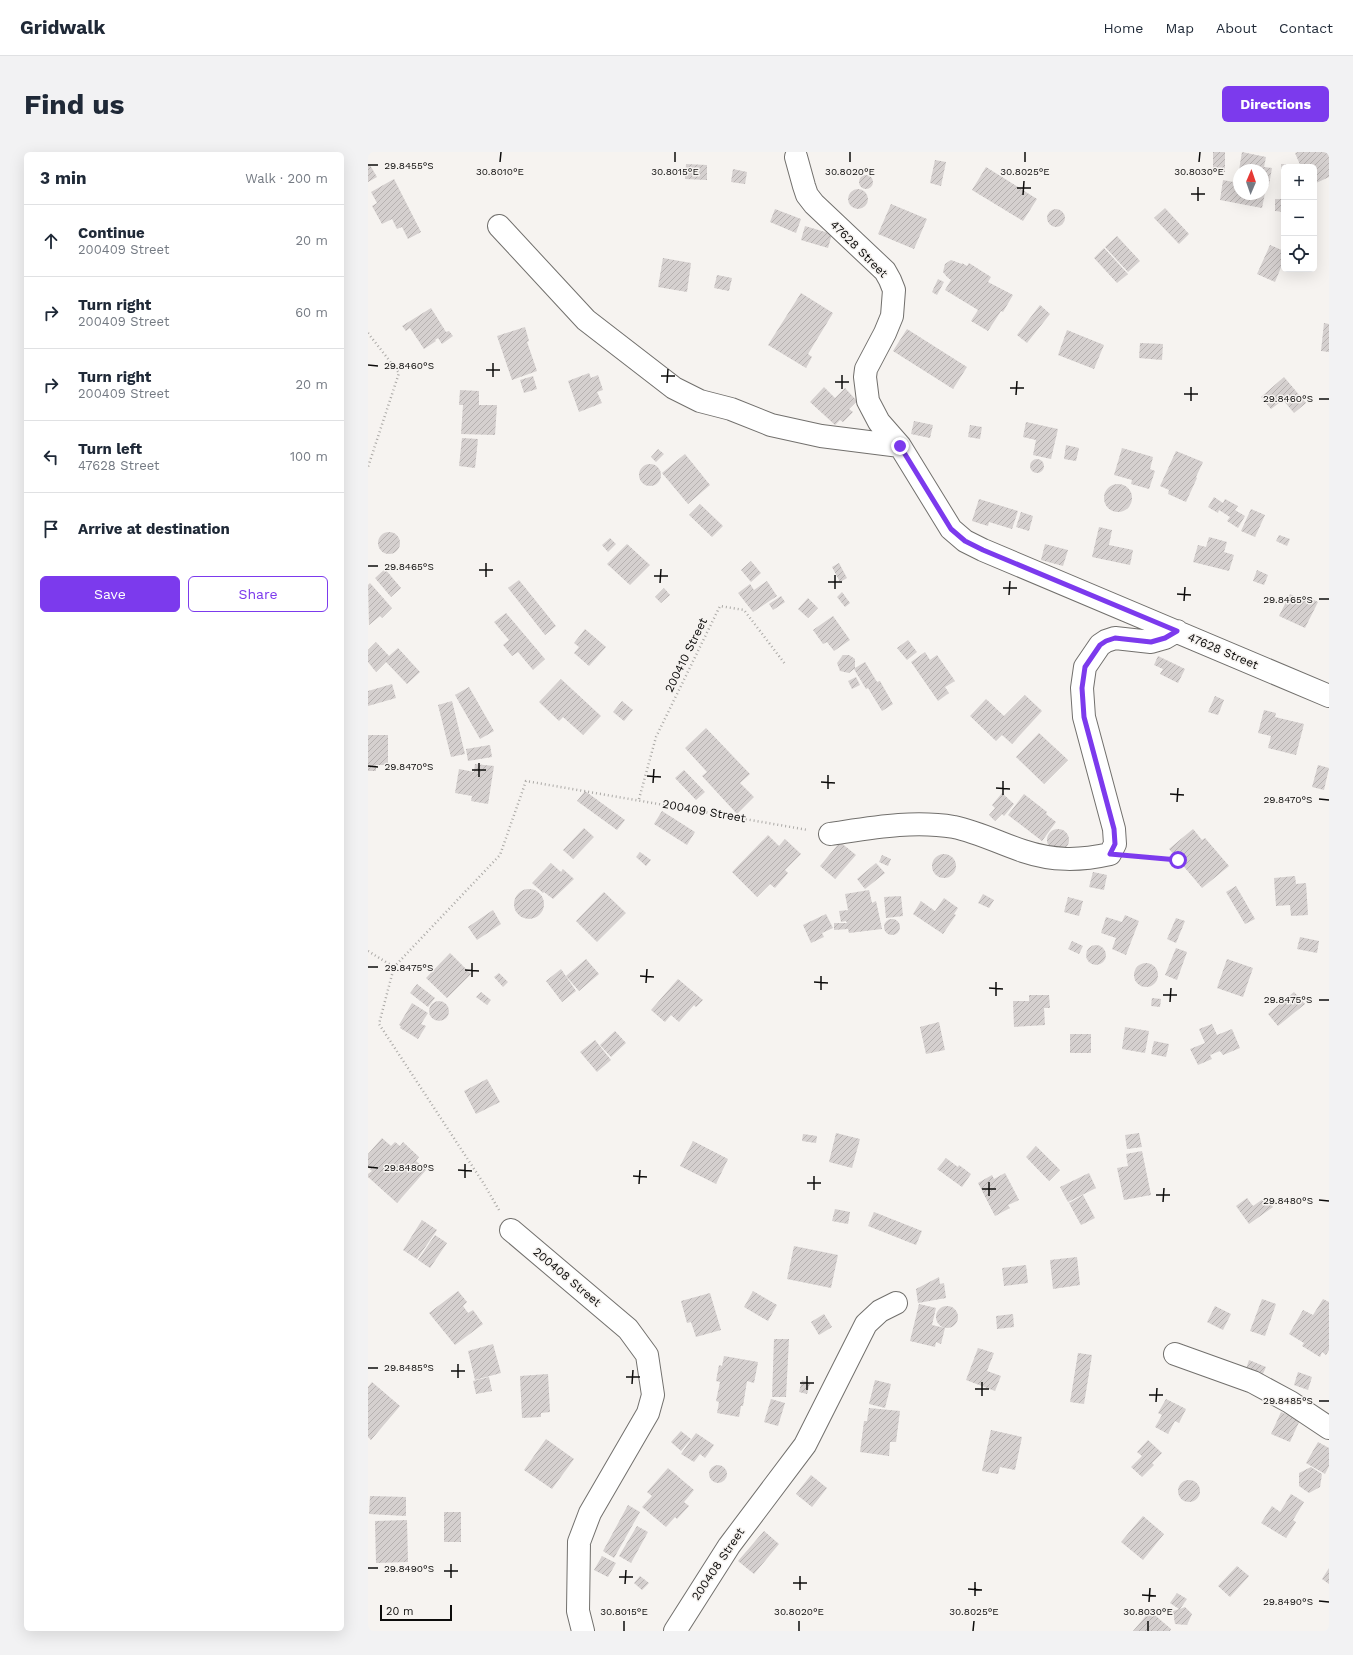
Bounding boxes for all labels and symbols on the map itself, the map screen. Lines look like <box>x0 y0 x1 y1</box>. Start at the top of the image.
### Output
text: 29.8455°S <box>384 160 434 171</box>
north arrow <box>1233 164 1269 200</box>
text: 30.8010°E <box>476 166 524 177</box>
text: 30.8015°E <box>651 166 699 177</box>
text: 30.8020°E <box>825 166 875 177</box>
text: 30.8025°E <box>1000 166 1050 177</box>
text: 30.8030°E <box>1174 166 1224 177</box>
street label: 47628 Street <box>827 217 891 281</box>
text: 29.8460°S <box>384 360 434 371</box>
text: 29.8460°S <box>1263 393 1313 404</box>
route end <box>891 437 909 455</box>
text: 29.8465°S <box>384 561 434 572</box>
text: 29.8465°S <box>1263 594 1313 605</box>
street label: 200410 Street <box>662 615 710 695</box>
street label: 47628 Street <box>1186 630 1260 672</box>
text: 29.8470°S <box>385 761 433 772</box>
text: 29.8470°S <box>1264 794 1312 805</box>
street label: 200409 Street <box>661 797 747 825</box>
route start <box>1169 851 1187 869</box>
text: 29.8475°S <box>385 962 433 973</box>
text: 29.8475°S <box>1264 994 1312 1005</box>
text: 29.8480°S <box>384 1162 434 1173</box>
text: 29.8480°S <box>1263 1195 1313 1206</box>
street label: 200408 Street <box>530 1245 604 1309</box>
text: 29.8485°S <box>384 1362 434 1373</box>
text: 29.8485°S <box>1263 1395 1313 1406</box>
street label: 200408 Street <box>689 1525 747 1603</box>
text: 29.8490°S <box>384 1563 434 1574</box>
text: 29.8490°S <box>1263 1596 1313 1607</box>
scale bar <box>380 1603 452 1622</box>
text: 30.8015°E <box>600 1606 648 1617</box>
text: 30.8020°E <box>774 1606 824 1617</box>
text: 30.8025°E <box>949 1606 999 1617</box>
text: 30.8030°E <box>1123 1606 1173 1617</box>

